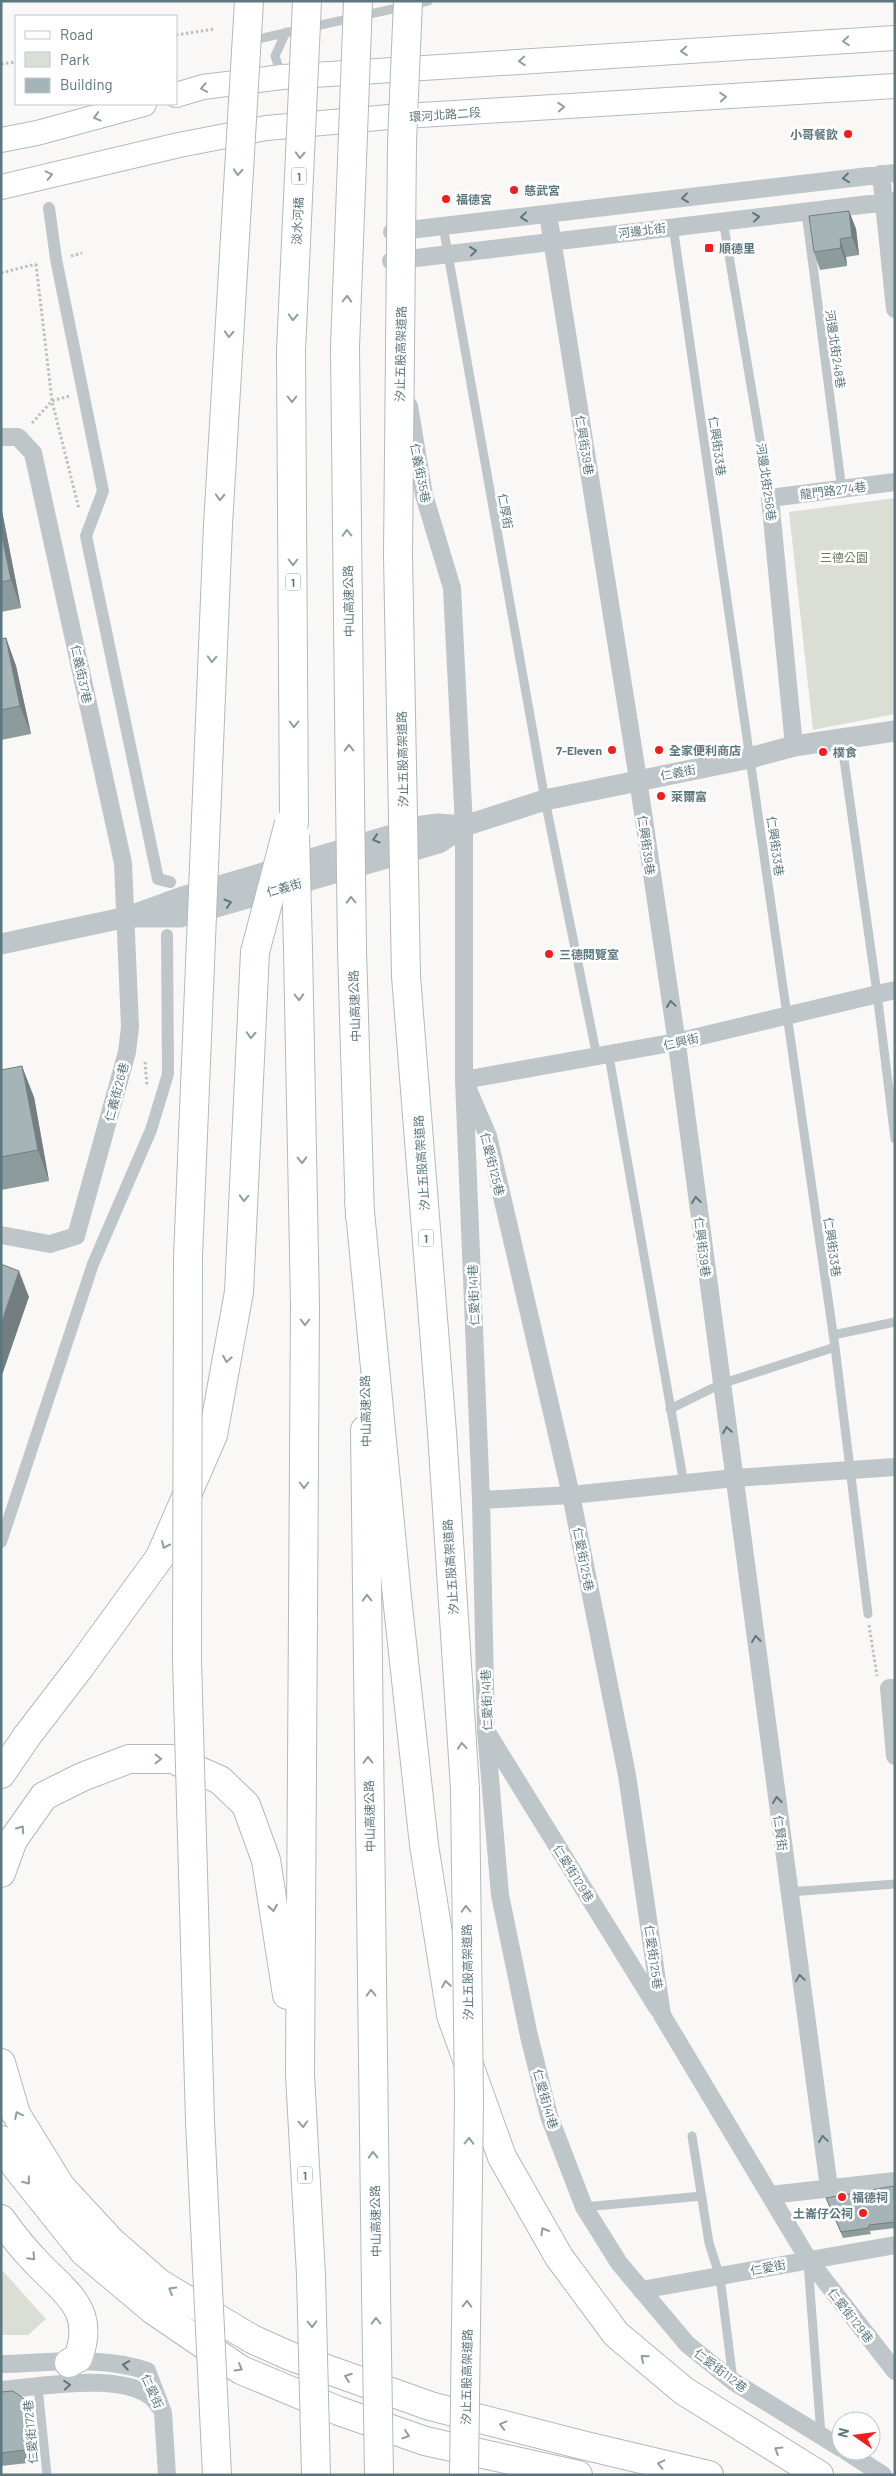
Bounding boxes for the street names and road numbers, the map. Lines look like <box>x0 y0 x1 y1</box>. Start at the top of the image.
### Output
street label: 環河北路二段 <box>409 105 481 123</box>
road number: 1 <box>292 168 306 185</box>
street label: 淡水河橋 <box>289 197 305 245</box>
street label: 河邊北街 <box>617 220 667 240</box>
street label: 汐止五股高架道路 <box>392 306 408 402</box>
street label: 河邊北街248巷 <box>824 309 848 389</box>
street label: 仁興街39巷 <box>573 414 597 476</box>
street label: 仁興街33巷 <box>707 415 729 477</box>
street label: 仁義街35巷 <box>408 442 434 504</box>
street label: 河邊北街256巷 <box>755 442 779 522</box>
street label: 龍門路274巷 <box>799 479 867 501</box>
street label: 仁厚街 <box>496 492 516 530</box>
street label: 中山高速公路 <box>340 565 356 637</box>
road number: 1 <box>286 574 300 590</box>
street label: 仁義街37巷 <box>69 643 95 705</box>
street label: 汐止五股高架道路 <box>394 711 410 807</box>
street label: 仁義街 <box>659 762 697 782</box>
street label: 仁興街39巷 <box>636 814 658 876</box>
street label: 仁興街33巷 <box>765 815 787 877</box>
street label: 仁義街 <box>265 875 303 899</box>
street label: 中山高速公路 <box>346 970 362 1042</box>
street label: 仁興街 <box>662 1030 700 1052</box>
street label: 仁義街26巷 <box>101 1061 131 1123</box>
street label: 汐止五股高架道路 <box>411 1115 431 1211</box>
street label: 仁愛街125巷 <box>478 1131 508 1197</box>
street label: 仁興街39巷 <box>692 1216 714 1278</box>
street label: 仁興街33巷 <box>822 1216 844 1278</box>
road number: 1 <box>418 1230 434 1246</box>
street label: 仁愛街141巷 <box>465 1264 481 1326</box>
street label: 中山高速公路 <box>357 1375 373 1447</box>
street label: 汐止五股高架道路 <box>440 1519 460 1615</box>
street label: 仁愛街125巷 <box>571 1526 597 1592</box>
street label: 仁愛街141巷 <box>478 1669 494 1731</box>
street label: 中山高速公路 <box>361 1780 377 1852</box>
street label: 仁賢街 <box>772 1814 790 1852</box>
street label: 仁愛街129巷 <box>551 1842 597 1904</box>
street label: 汐止五股高架道路 <box>459 1924 475 2020</box>
street label: 仁愛街125巷 <box>643 1924 665 1990</box>
street label: 仁愛街141巷 <box>531 2067 561 2131</box>
road number: 1 <box>298 2166 312 2184</box>
street label: 中山高速公路 <box>367 2185 383 2257</box>
street label: 仁愛街 <box>749 2257 787 2277</box>
street label: 仁愛街129巷 <box>826 2285 876 2345</box>
street label: 汐止五股高架道路 <box>458 2329 474 2425</box>
street label: 仁愛街112巷 <box>692 2345 750 2395</box>
street label: 仁愛街 <box>139 2372 167 2410</box>
street label: 仁愛街172巷 <box>20 2399 40 2465</box>

